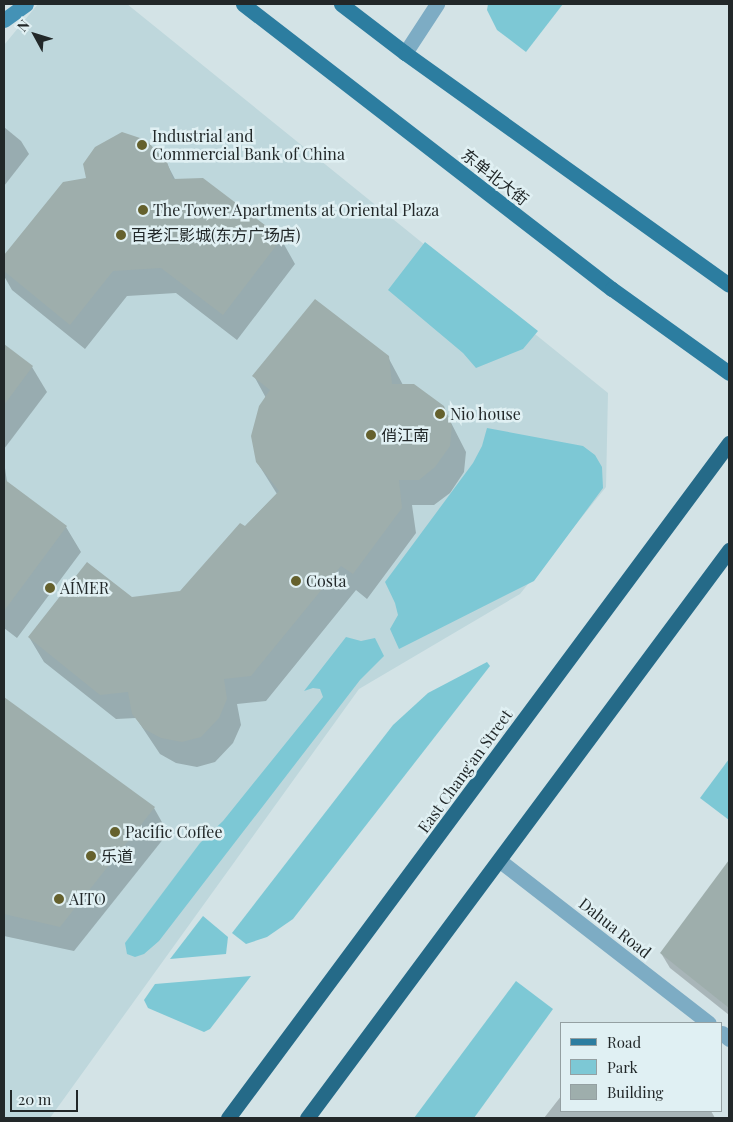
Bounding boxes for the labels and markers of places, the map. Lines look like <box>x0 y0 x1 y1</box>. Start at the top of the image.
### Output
place label: Industrial and Commercial Bank of China <box>152 126 345 164</box>
marker: Industrial and Commercial Bank of China <box>136 139 148 151</box>
place label: The Tower Apartments at Oriental Plaza <box>153 200 441 220</box>
marker: The Tower Apartments at Oriental Plaza <box>137 204 149 216</box>
place label: 百老汇影城(东方广场店) <box>131 225 300 245</box>
marker: 百老汇影城(东方广场店) <box>115 229 127 241</box>
place label: Nio house <box>450 404 521 424</box>
marker: Nio house <box>434 408 446 420</box>
place label: 俏江南 <box>381 425 429 445</box>
marker: 俏江南 <box>365 429 377 441</box>
place label: Costa <box>306 571 347 591</box>
marker: Costa <box>290 575 302 587</box>
place label: AÍMER <box>60 578 109 598</box>
marker: AÍMER <box>44 582 56 594</box>
place label: Pacific Coffee <box>125 822 223 842</box>
marker: Pacific Coffee <box>109 826 121 838</box>
place label: 乐道 <box>101 846 133 866</box>
marker: 乐道 <box>85 850 97 862</box>
place label: AITO <box>69 889 106 909</box>
marker: AITO <box>53 893 65 905</box>

